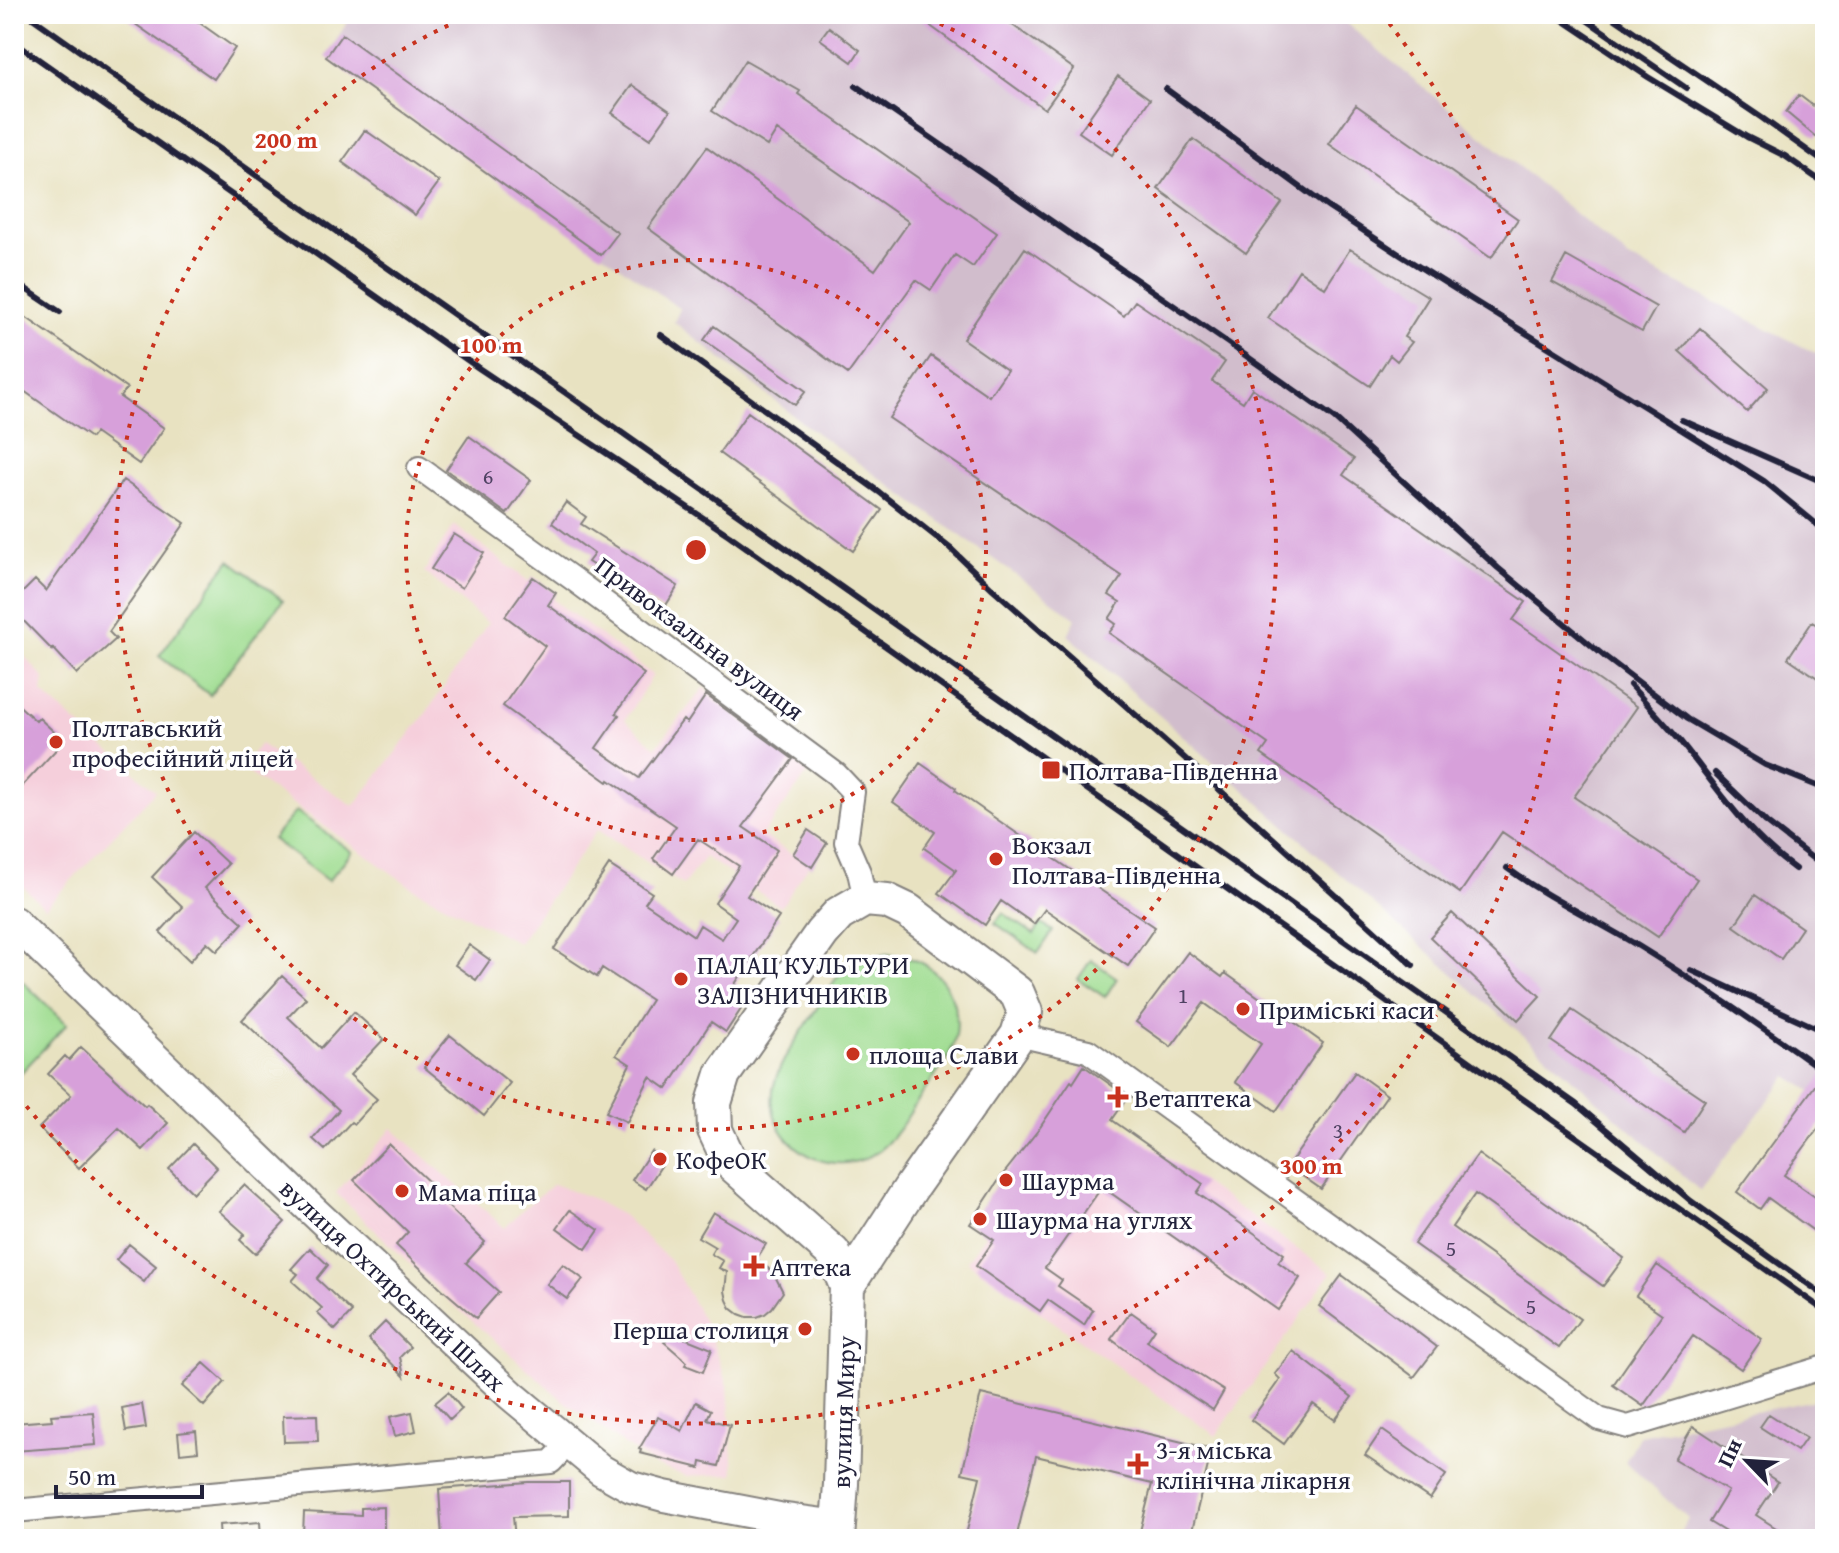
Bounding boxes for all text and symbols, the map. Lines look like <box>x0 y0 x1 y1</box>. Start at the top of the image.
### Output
text: 200 m <box>254 122 318 157</box>
text: 100 m <box>459 327 523 362</box>
house number: 6 <box>483 460 493 492</box>
centre of rings <box>682 536 710 564</box>
street label: Привокзальна вулиця <box>587 546 813 730</box>
place label: Полтавський професійний ліцей <box>72 708 294 777</box>
marker: Полтавський професійний ліцей <box>47 733 65 751</box>
place label: Полтава-Південна <box>1069 751 1278 790</box>
marker: Полтава-Південна <box>1040 759 1062 781</box>
place label: Вокзал Полтава-Південна <box>1012 825 1221 894</box>
marker: Вокзал Полтава-Південна <box>987 850 1005 868</box>
place label: ПАЛАЦ КУЛЬТУРИ ЗАЛIЗНИЧНИКIВ <box>697 945 909 1014</box>
marker: ПАЛАЦ КУЛЬТУРИ ЗАЛIЗНИЧНИКIВ <box>672 970 690 988</box>
house number: 1 <box>1178 979 1188 1011</box>
place label: Приміські каси <box>1259 990 1435 1029</box>
marker: Приміські каси <box>1234 1000 1252 1018</box>
place label: площа Слави <box>869 1035 1018 1074</box>
marker: площа Слави <box>844 1045 862 1063</box>
place label: Ветаптека <box>1134 1078 1252 1117</box>
marker: Ветаптека <box>1109 1088 1127 1106</box>
house number: 3 <box>1333 1114 1343 1146</box>
place label: КофеОК <box>676 1140 767 1179</box>
text: 300 m <box>1279 1148 1343 1183</box>
marker: КофеОК <box>651 1150 669 1168</box>
place label: Шаурма <box>1022 1161 1115 1200</box>
street label: вулиця Охтирський Шлях <box>271 1169 515 1401</box>
marker: Шаурма <box>997 1171 1015 1189</box>
place label: Мама піца <box>418 1172 537 1211</box>
marker: Мама піца <box>393 1182 411 1200</box>
place label: Шаурма на углях <box>996 1200 1193 1239</box>
marker: Шаурма на углях <box>971 1210 989 1228</box>
house number: 5 <box>1446 1232 1456 1264</box>
place label: Аптека <box>770 1247 852 1286</box>
marker: Аптека <box>745 1257 763 1275</box>
house number: 5 <box>1526 1290 1536 1322</box>
place label: Перша столиця <box>613 1310 789 1349</box>
marker: Перша столиця <box>796 1320 814 1338</box>
street label: вулиця Миру <box>821 1335 865 1489</box>
north arrow <box>1707 1421 1787 1501</box>
place label: 3-я міська клінічна лікарня <box>1156 1430 1351 1499</box>
text: Пн <box>1708 1433 1749 1472</box>
scale bar <box>56 1449 202 1499</box>
marker: 3-я міська клінічна лікарня <box>1127 1453 1149 1475</box>
text: 50 m <box>68 1459 116 1494</box>

